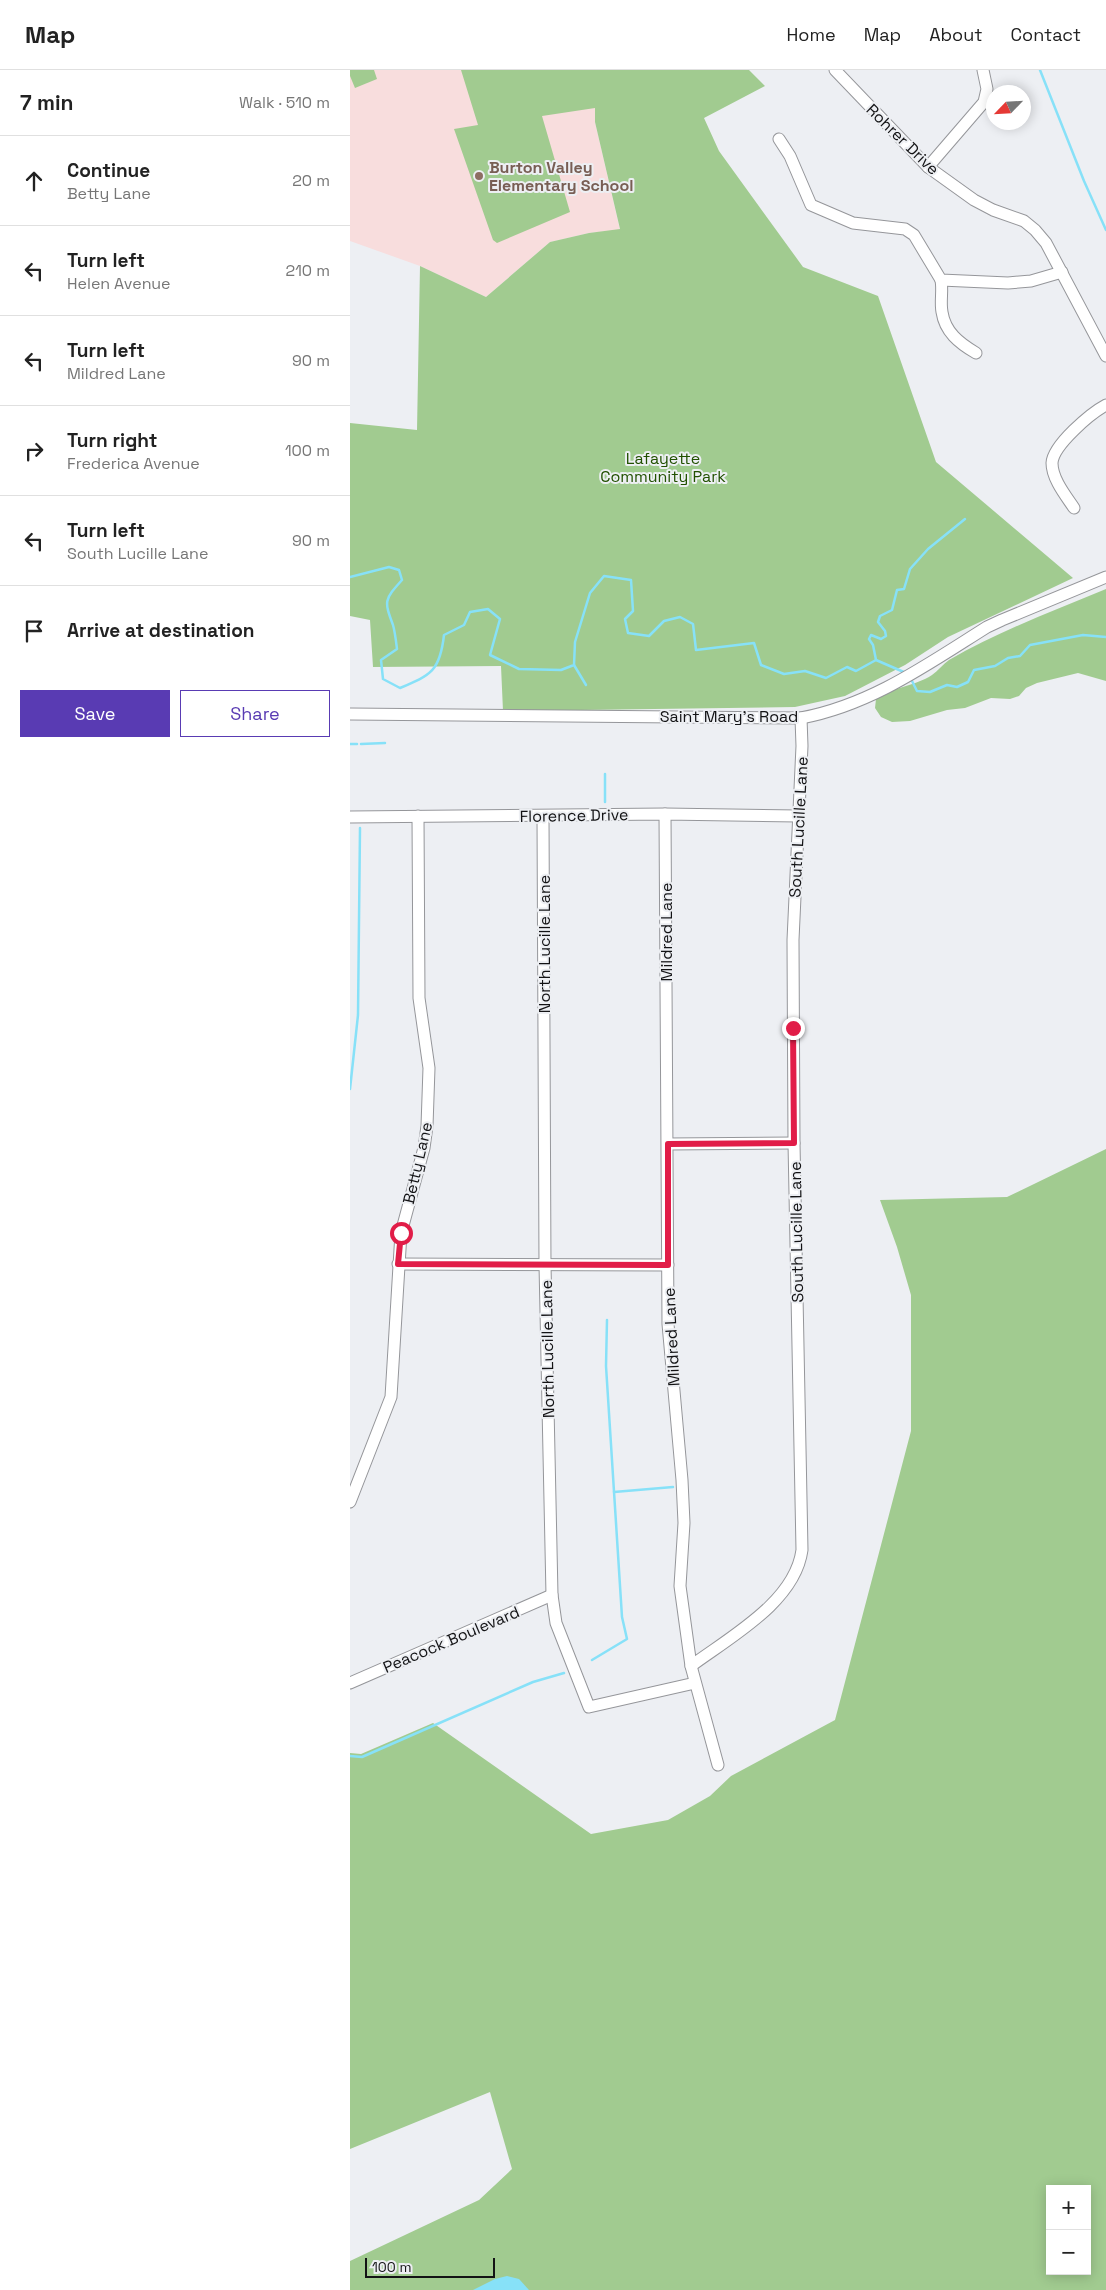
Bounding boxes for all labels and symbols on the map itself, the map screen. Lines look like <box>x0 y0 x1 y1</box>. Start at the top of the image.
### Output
north arrow <box>986 85 1031 130</box>
street label: Rohrer Drive <box>862 99 944 179</box>
place label: Burton Valley Elementary School <box>489 157 633 196</box>
marker: Burton Valley Elementary School <box>473 170 485 182</box>
park label: Lafayette Community Park <box>600 448 726 487</box>
street label: Saint Mary's Road <box>660 706 798 727</box>
street label: South Lucille Lane <box>784 756 813 898</box>
street label: Florence Drive <box>519 804 629 827</box>
street label: North Lucille Lane <box>534 875 555 1013</box>
street label: Mildred Lane <box>656 883 677 981</box>
route end <box>782 1017 805 1040</box>
street label: Betty Lane <box>398 1120 437 1206</box>
street label: South Lucille Lane <box>785 1161 808 1303</box>
route start <box>390 1222 413 1245</box>
street label: North Lucille Lane <box>536 1280 559 1418</box>
street label: Mildred Lane <box>658 1287 685 1387</box>
street label: Peacock Boulevard <box>380 1601 523 1678</box>
scale bar <box>365 2255 495 2278</box>

